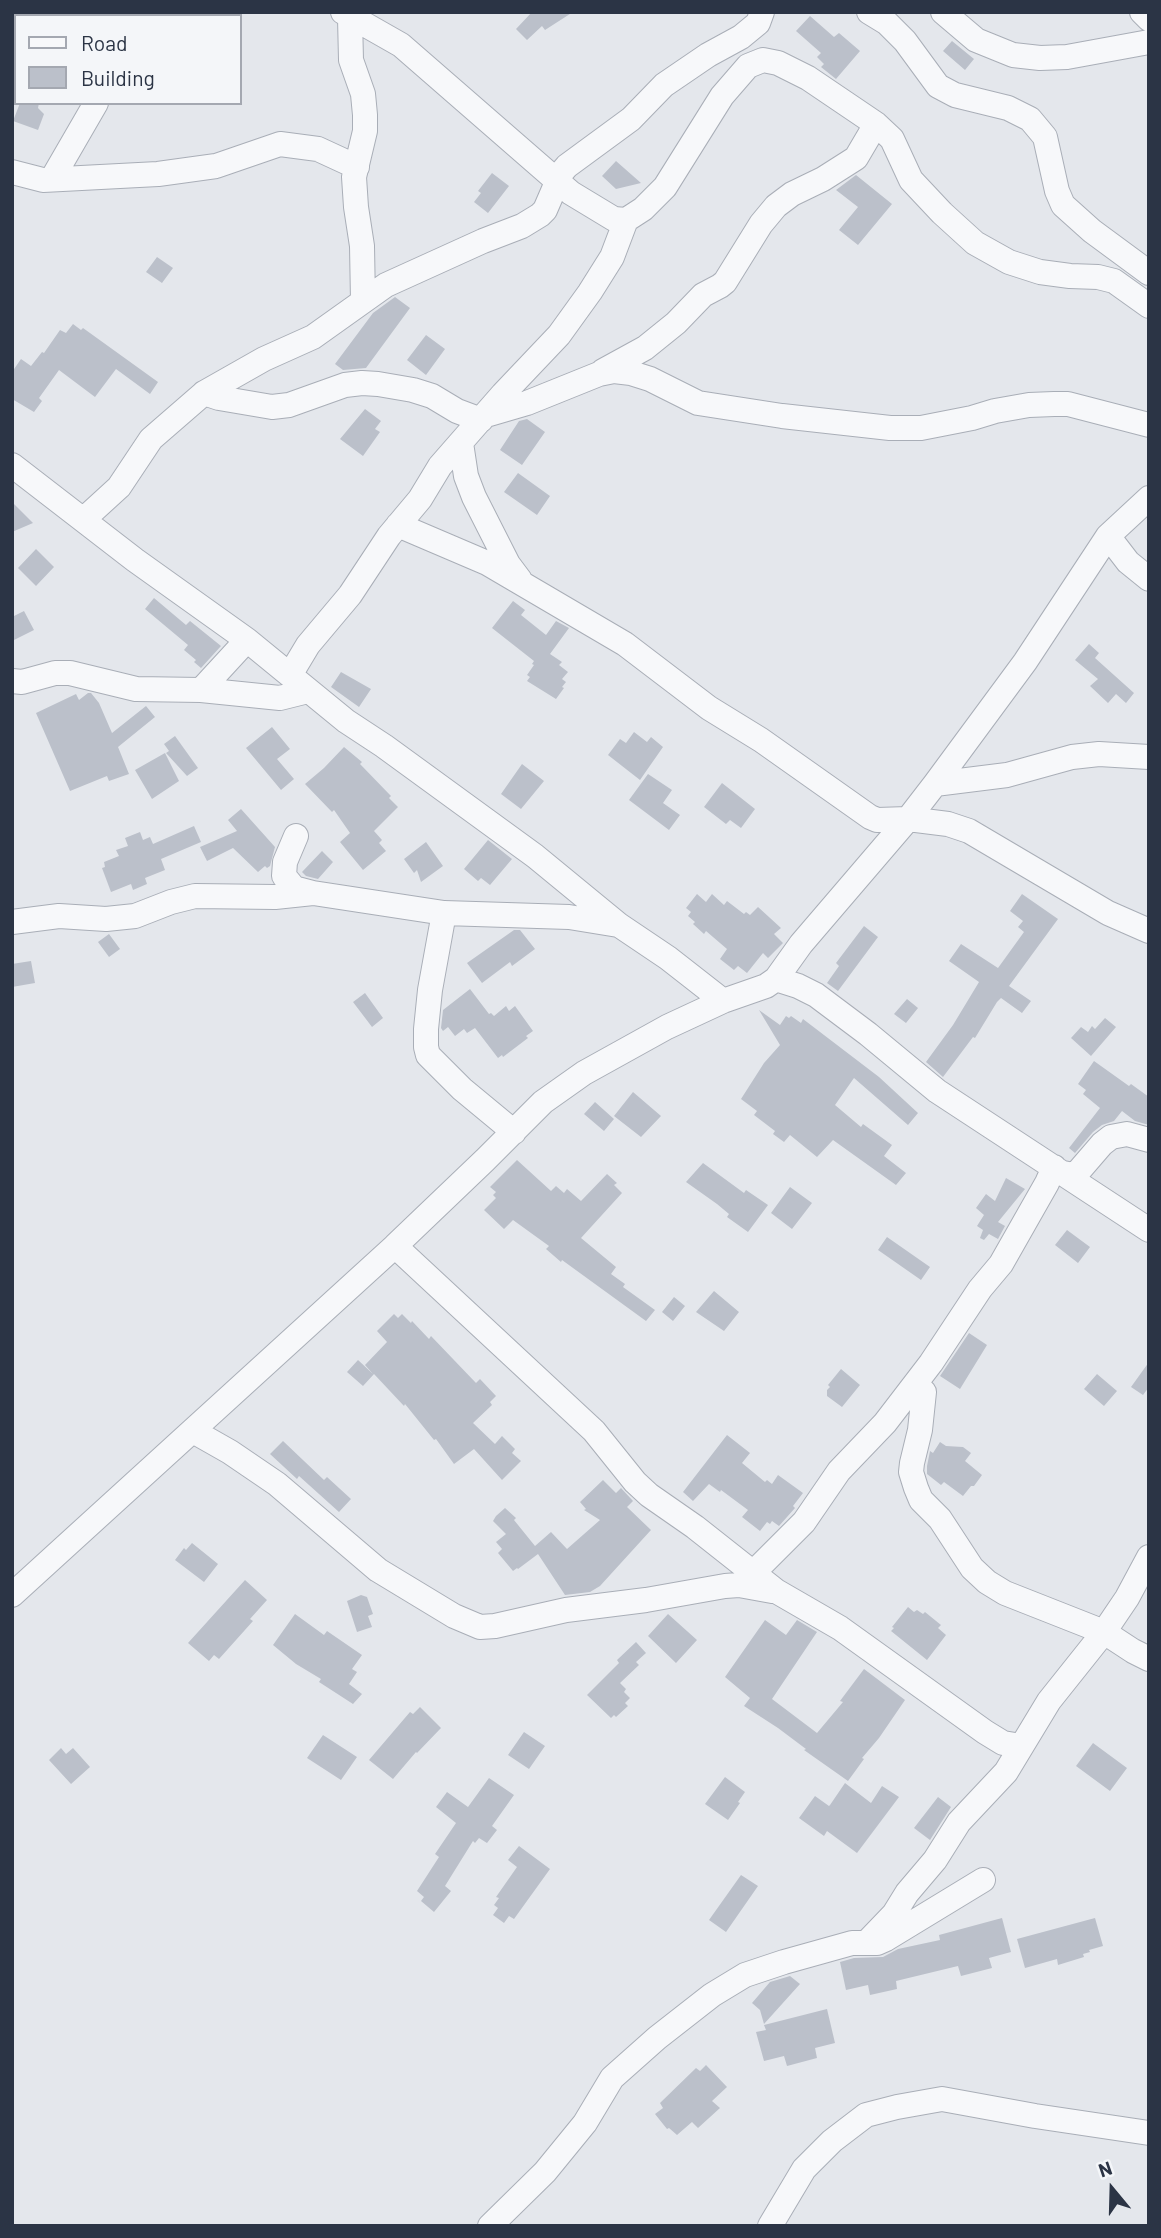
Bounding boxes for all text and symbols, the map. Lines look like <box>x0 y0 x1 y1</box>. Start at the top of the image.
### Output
legend <box>14 14 242 105</box>
text: Road <box>81 30 127 55</box>
text: Building <box>81 65 155 90</box>
north arrow <box>1077 2154 1147 2224</box>
text: N <box>1095 2156 1115 2182</box>

